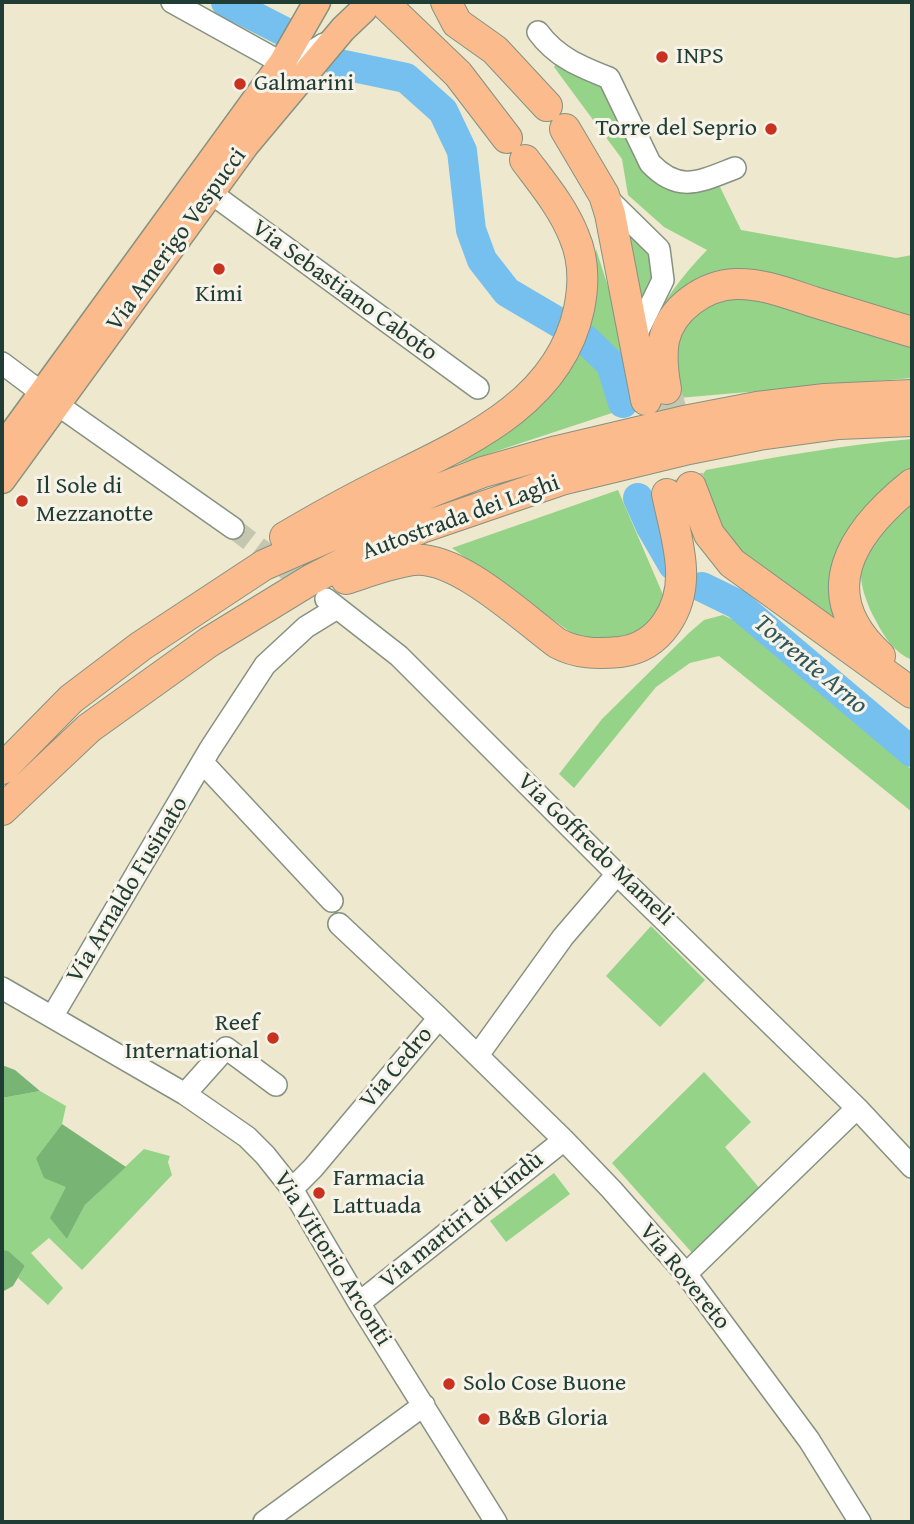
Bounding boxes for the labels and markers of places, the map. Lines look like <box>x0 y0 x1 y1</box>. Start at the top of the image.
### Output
place label: INPS <box>676 43 724 71</box>
marker: INPS <box>654 49 670 65</box>
place label: Galmarini <box>254 70 354 98</box>
marker: Galmarini <box>232 76 248 92</box>
place label: Torre del Seprio <box>595 115 757 143</box>
marker: Torre del Seprio <box>763 121 779 137</box>
marker: Kimi <box>211 261 227 277</box>
place label: Kimi <box>195 281 243 309</box>
place label: Il Sole di Mezzanotte <box>36 473 153 529</box>
marker: Il Sole di Mezzanotte <box>14 493 30 509</box>
place label: Reef International <box>125 1010 259 1066</box>
marker: Reef International <box>265 1030 281 1046</box>
place label: Farmacia Lattuada <box>333 1165 425 1221</box>
marker: Farmacia Lattuada <box>311 1185 327 1201</box>
place label: Solo Cose Buone <box>463 1370 626 1398</box>
marker: Solo Cose Buone <box>441 1376 457 1392</box>
place label: B&B Gloria <box>498 1405 608 1433</box>
marker: B&B Gloria <box>476 1411 492 1427</box>

